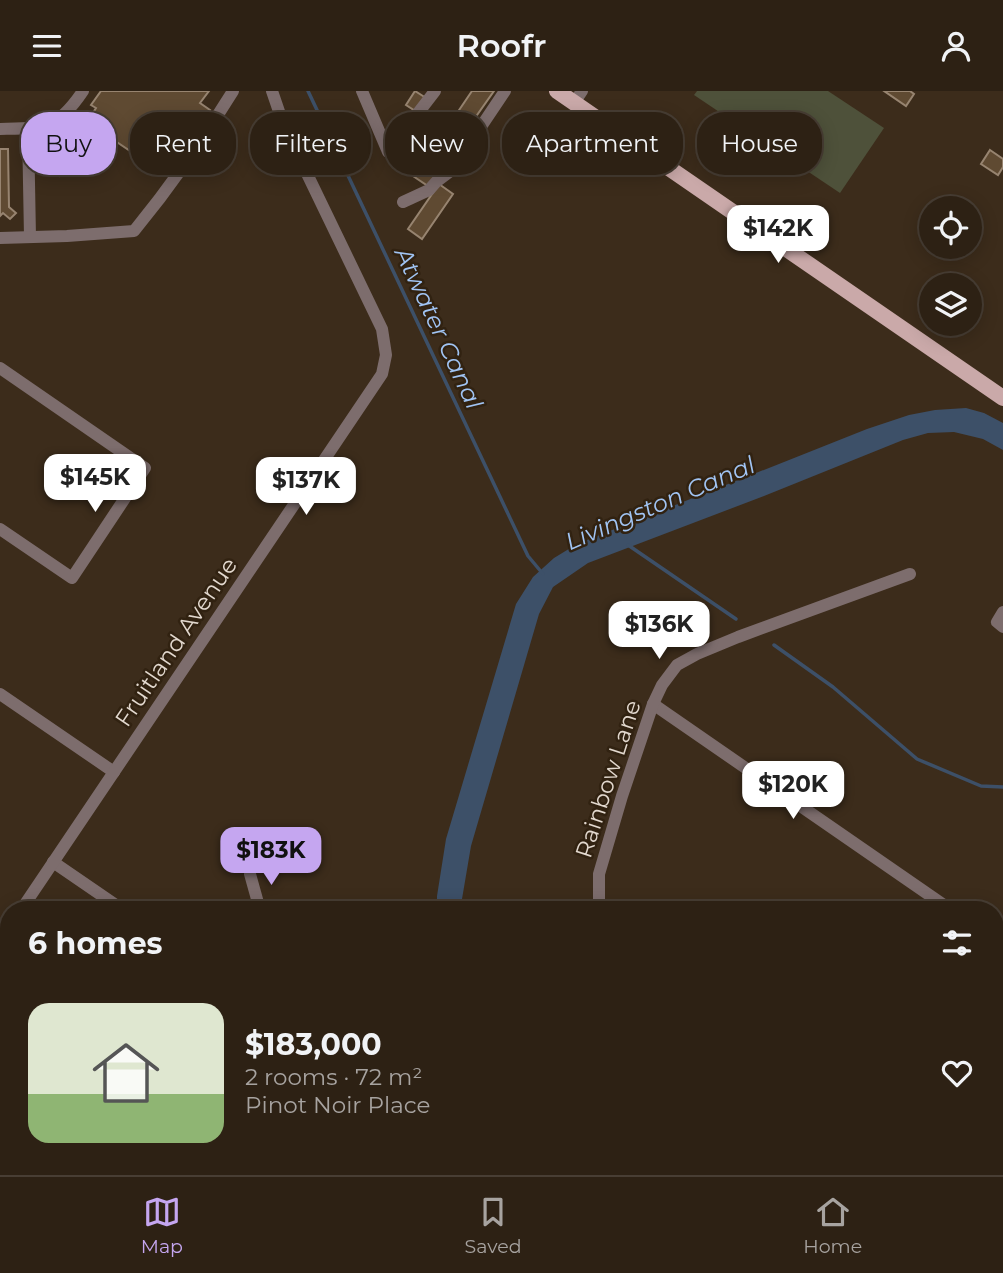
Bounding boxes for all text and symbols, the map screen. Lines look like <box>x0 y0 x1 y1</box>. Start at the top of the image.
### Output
text: Roofr <box>457 26 546 65</box>
icon: menu <box>28 27 66 65</box>
icon: person <box>937 27 975 65</box>
chip: Buy <box>21 112 116 175</box>
chip: Rent <box>130 112 236 175</box>
chip: Filters <box>250 112 371 175</box>
chip: New <box>385 112 488 175</box>
chip: Apartment <box>502 112 683 175</box>
chip: House <box>697 112 822 175</box>
map controls <box>919 196 982 336</box>
button: locate <box>919 196 982 259</box>
pin: $142K <box>729 205 827 265</box>
text: $142K <box>743 214 813 242</box>
water label: Atwater Canal <box>388 241 489 414</box>
button: layers <box>919 273 982 336</box>
water label: Livingston Canal <box>561 450 760 556</box>
pin: $145K <box>46 455 144 514</box>
pin: $137K <box>257 457 355 517</box>
text: $145K <box>60 463 130 491</box>
text: $137K <box>272 466 340 494</box>
street label: Fruitland Avenue <box>109 552 243 732</box>
pin: $136K <box>610 601 708 661</box>
text: $136K <box>625 610 693 638</box>
street label: Rainbow Lane <box>569 697 647 861</box>
pin: $120K <box>744 761 842 821</box>
text: $120K <box>758 770 828 798</box>
pin: $183K <box>222 827 320 887</box>
text: $183K <box>236 836 306 864</box>
icon: filters <box>938 924 976 962</box>
text: 6 homes <box>28 925 163 962</box>
text: $183,000 <box>245 1026 382 1063</box>
icon: home <box>84 1031 168 1115</box>
icon: heart <box>938 1054 976 1092</box>
text: 2 rooms · 72 m² <box>245 1063 422 1091</box>
text: Pinot Noir Place <box>245 1091 431 1119</box>
tab: Map <box>141 1193 183 1258</box>
tab: Saved <box>465 1193 522 1258</box>
tab: Home <box>803 1193 862 1258</box>

